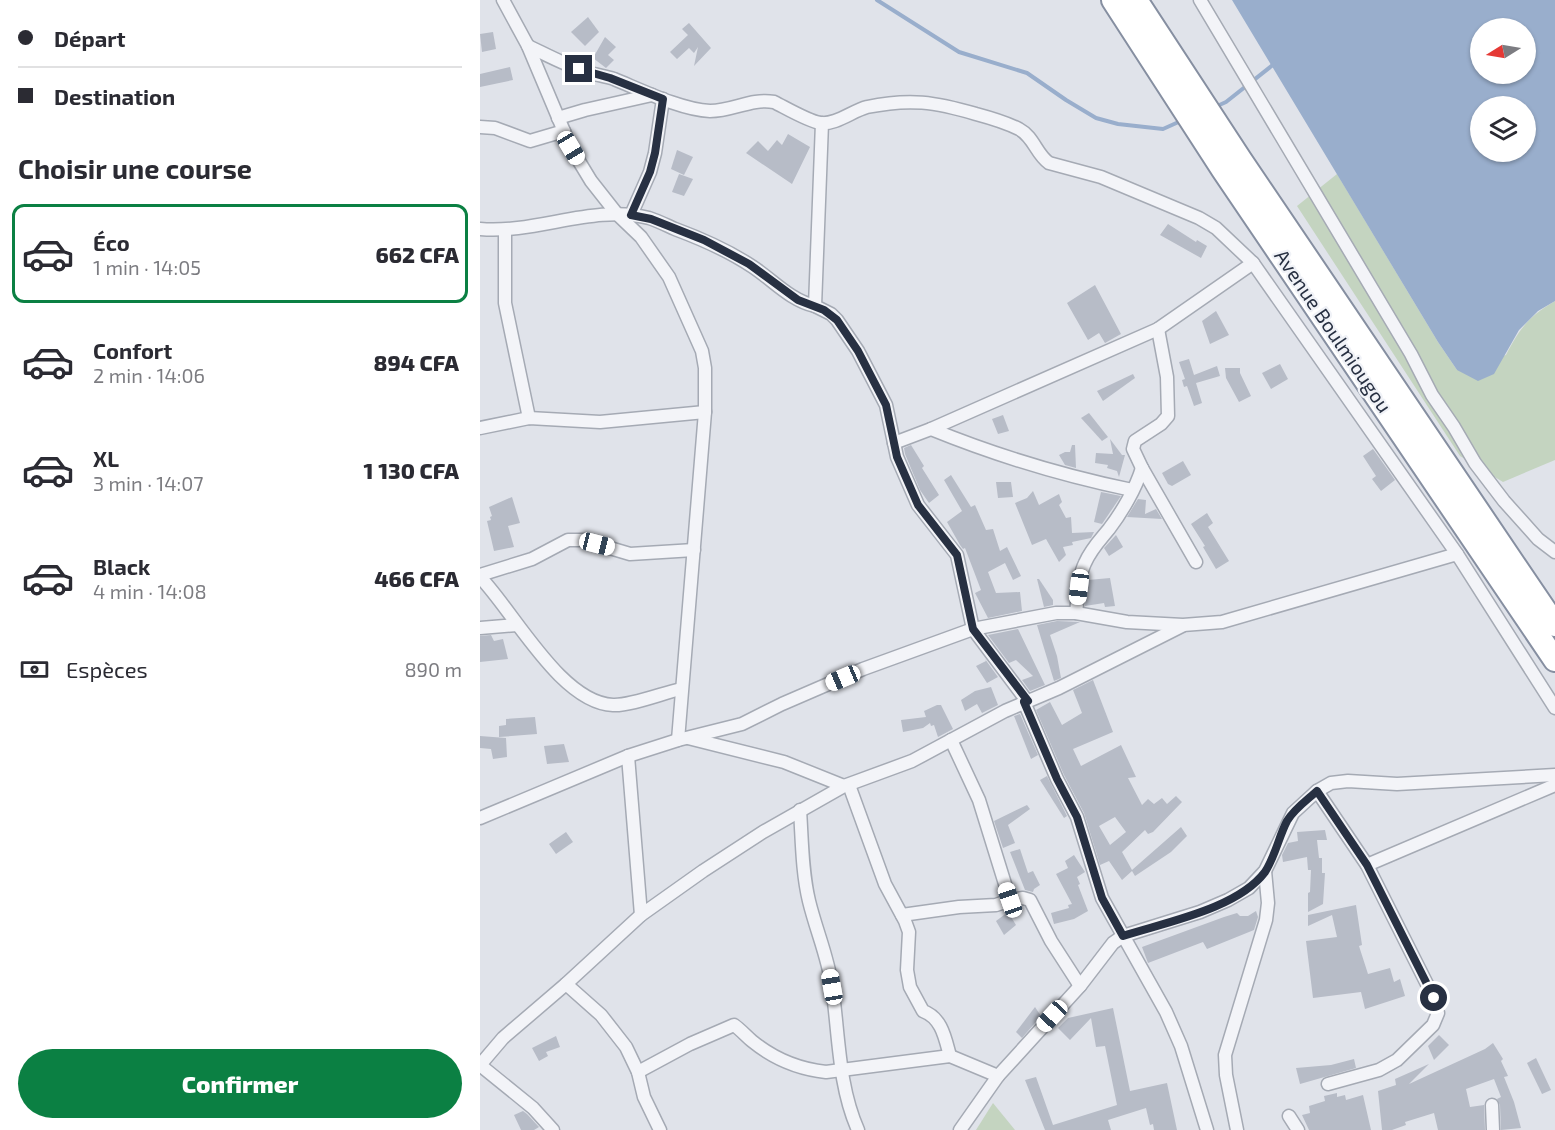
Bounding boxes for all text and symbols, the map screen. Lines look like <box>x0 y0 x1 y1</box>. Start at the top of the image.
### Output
north arrow <box>1470 18 1536 84</box>
map controls <box>1470 18 1536 162</box>
text: Départ <box>54 25 126 51</box>
route end <box>565 55 592 82</box>
text: Destination <box>54 83 175 109</box>
button: layers <box>1470 96 1536 162</box>
car <box>554 128 588 168</box>
text: Choisir une course <box>18 152 252 184</box>
icon: car <box>21 227 75 281</box>
text: Éco <box>93 229 130 255</box>
text: 662 CFA <box>376 241 459 267</box>
street label: Avenue Boulmiougou <box>1270 244 1397 417</box>
text: 1 min · 14:05 <box>93 255 201 279</box>
icon: car <box>21 335 75 389</box>
text: Confort <box>93 337 172 363</box>
text: 894 CFA <box>374 349 459 375</box>
text: 2 min · 14:06 <box>93 363 205 387</box>
icon: car <box>21 443 75 497</box>
text: XL <box>93 445 119 471</box>
text: 1 130 CFA <box>364 457 459 483</box>
text: 3 min · 14:07 <box>93 471 204 495</box>
car <box>577 531 617 557</box>
icon: car <box>21 551 75 605</box>
text: Black <box>93 553 150 579</box>
text: 466 CFA <box>374 565 459 591</box>
car <box>1068 568 1090 606</box>
text: 4 min · 14:08 <box>93 579 207 603</box>
icon: cash <box>18 653 51 686</box>
text: Espèces <box>66 656 148 682</box>
text: 890 m <box>404 657 462 681</box>
car <box>823 663 863 693</box>
car <box>996 880 1024 920</box>
car <box>820 968 844 1006</box>
route start <box>1420 984 1447 1011</box>
car <box>1033 997 1071 1035</box>
button: Confirmer <box>18 1049 462 1118</box>

